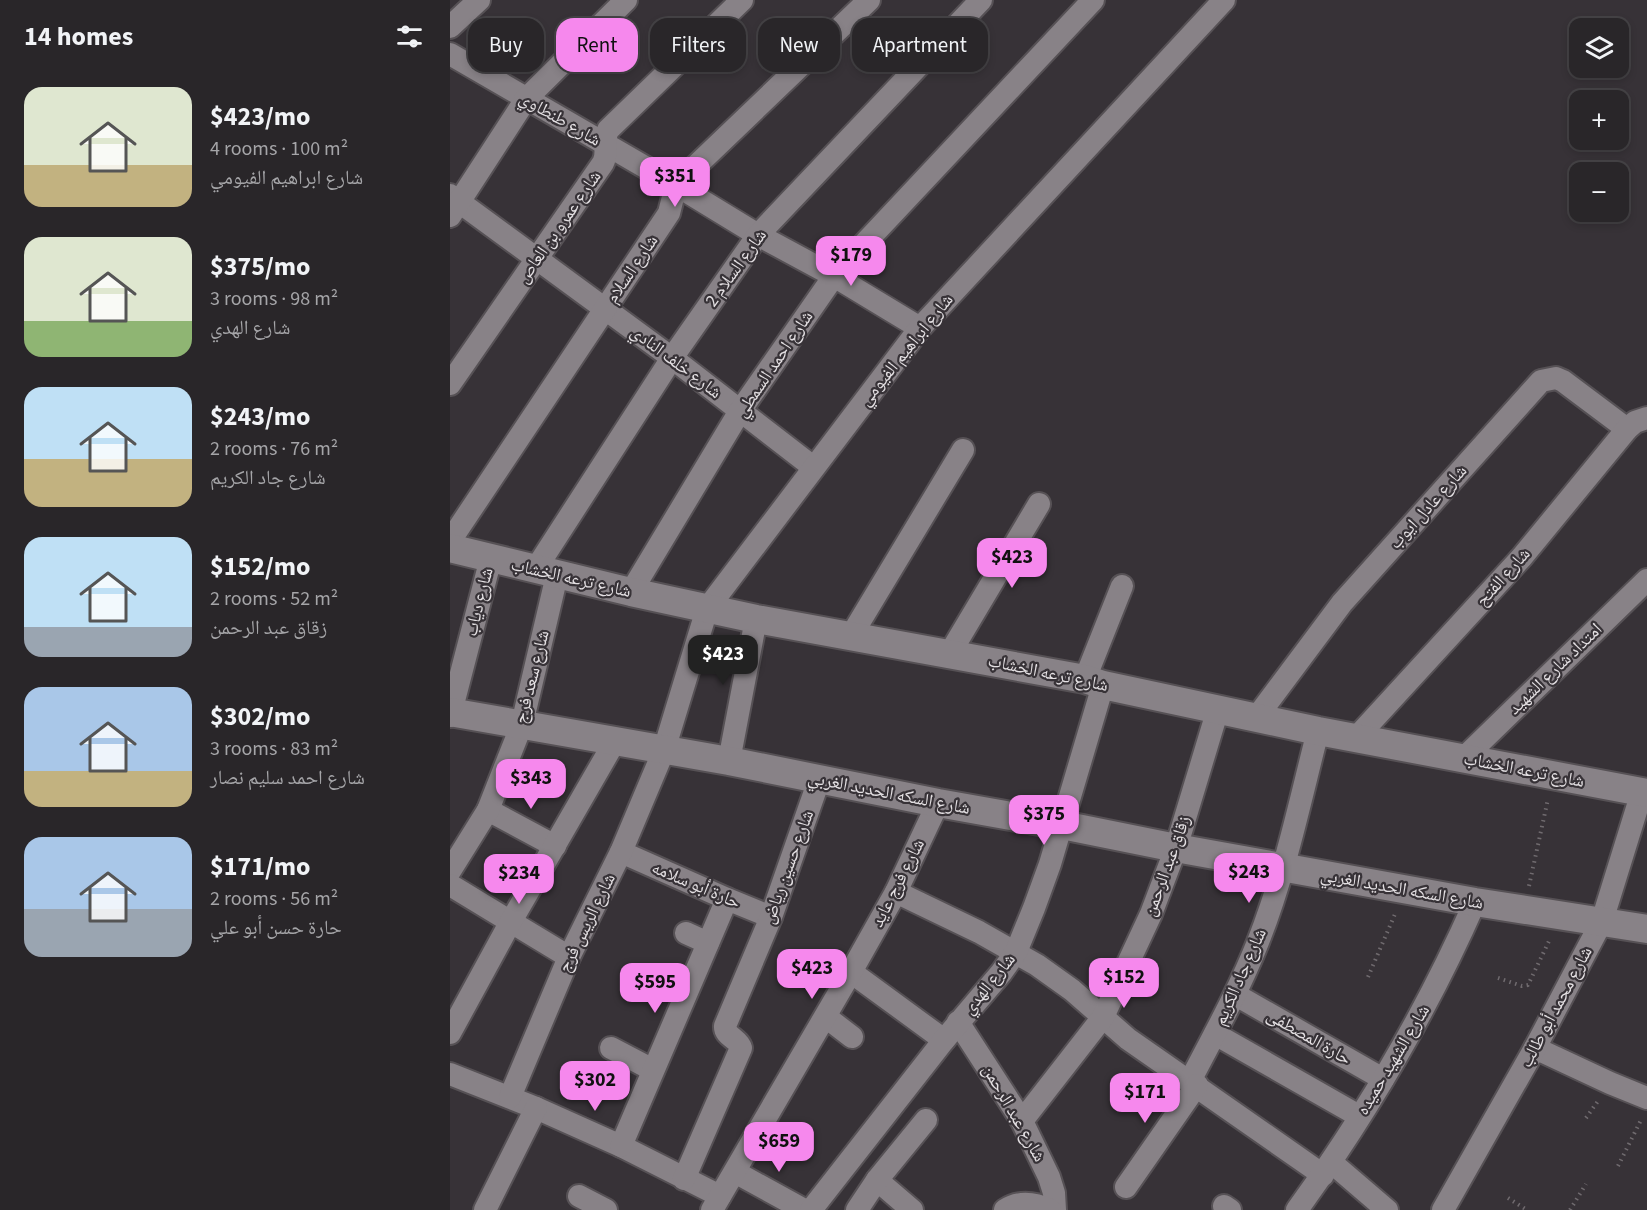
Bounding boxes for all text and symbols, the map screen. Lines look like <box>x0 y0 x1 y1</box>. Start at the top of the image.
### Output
text: 14 homes <box>24 18 133 55</box>
chip: Buy <box>468 18 544 72</box>
chip: Rent <box>556 18 638 72</box>
chip: Filters <box>650 18 746 72</box>
chip: New <box>758 18 840 72</box>
chip: Apartment <box>852 18 988 72</box>
map controls <box>1569 18 1629 222</box>
button: layers <box>1569 18 1629 78</box>
icon: filters <box>393 20 426 53</box>
street label: شارع طنطاوي <box>514 86 605 154</box>
button: + <box>1569 90 1629 150</box>
text: $423/mo <box>210 98 310 135</box>
icon: home <box>72 111 144 183</box>
text: 4 rooms · 100 m² <box>210 135 348 163</box>
pin: $351 <box>639 157 711 208</box>
text: $351 <box>654 162 696 190</box>
button: − <box>1569 162 1629 222</box>
text: شارع ابراهيم الفيومي <box>210 164 363 192</box>
street label: شارع عمرو بن العاص <box>511 166 607 288</box>
street label: شارع السلام 2 <box>699 224 773 312</box>
street label: شارع السلام <box>600 230 664 308</box>
pin: $179 <box>815 236 887 287</box>
text: $179 <box>830 241 872 269</box>
text: $375/mo <box>210 248 310 285</box>
icon: home <box>72 261 144 333</box>
text: 3 rooms · 98 m² <box>210 285 338 313</box>
street label: شارع ابراهيم الفيومي <box>853 289 960 412</box>
street label: شارع احمد السمطي <box>729 305 820 423</box>
text: شارع الهدي <box>210 314 290 342</box>
street label: شارع خلف النادي <box>624 319 727 406</box>
text: $243/mo <box>210 398 310 435</box>
icon: home <box>72 411 144 483</box>
text: 2 rooms · 76 m² <box>210 435 338 463</box>
street label: شارع عادل ايوب <box>1383 459 1473 555</box>
text: شارع جاد الكريم <box>210 464 326 492</box>
pin: $423 <box>976 538 1048 589</box>
street label: شارع الفتح <box>1470 542 1536 612</box>
text: $423 <box>991 543 1033 571</box>
text: $152/mo <box>210 548 310 585</box>
street label: شارع ترعه الخشاب <box>508 552 634 604</box>
icon: home <box>72 561 144 633</box>
street label: شارع دياب <box>458 565 500 639</box>
text: 2 rooms · 52 m² <box>210 585 338 613</box>
text: زقاق عبد الرحمن <box>210 614 327 642</box>
street label: امتداد شارع الشهيد <box>1502 617 1608 721</box>
street label: شارع سعد فرج <box>508 628 556 726</box>
pin: $423 <box>687 635 759 686</box>
text: $423 <box>702 640 744 668</box>
street label: شارع ترعه الخشاب <box>985 648 1111 698</box>
text: $302/mo <box>210 698 310 735</box>
icon: home <box>72 711 144 783</box>
text: 3 rooms · 83 m² <box>210 735 338 763</box>
street label: شارع ترعه الخشاب <box>1461 746 1587 794</box>
pin: $343 <box>495 759 567 810</box>
text: شارع احمد سليم نصار <box>210 764 365 792</box>
text: $343 <box>510 764 552 792</box>
street label: شارع السكه الحديد الغربي <box>805 765 972 823</box>
pin: $375 <box>1008 795 1080 846</box>
text: $375 <box>1023 800 1065 828</box>
street label: شارع حسين رياض <box>756 807 820 927</box>
street label: زقاق عبد الرحمن <box>1137 812 1197 920</box>
street label: شارع فرج عايد <box>865 835 931 931</box>
text: $171/mo <box>210 848 310 885</box>
pin: $243 <box>1213 853 1285 904</box>
pin: $234 <box>483 854 555 905</box>
street label: حارة أبو سلامه <box>648 855 744 915</box>
text: $243 <box>1228 858 1270 886</box>
text: $234 <box>498 859 540 887</box>
icon: home <box>72 861 144 933</box>
street label: شارع السكه الحديد الغربي <box>1318 862 1485 917</box>
street label: شارع الريس فرج <box>552 869 622 977</box>
text: 2 rooms · 56 m² <box>210 885 338 913</box>
text: حارة حسن أبو علي <box>210 914 342 942</box>
street label: شارع جاد الكريم <box>1207 924 1273 1030</box>
street label: شارع محمد أبو طالب <box>1514 942 1598 1072</box>
street label: شارع الهدي <box>956 948 1023 1021</box>
pin: $423 <box>776 949 848 1000</box>
text: $423 <box>791 954 833 982</box>
pin: $152 <box>1088 958 1160 1009</box>
pin: $595 <box>619 963 691 1014</box>
text: $152 <box>1103 963 1145 991</box>
text: $595 <box>634 968 676 996</box>
street label: شارع الشهيد حميده <box>1350 1000 1436 1120</box>
street label: حارة المصطفى <box>1262 1003 1356 1071</box>
street label: شارع عبد الرحمن <box>976 1060 1052 1166</box>
pin: $302 <box>559 1061 631 1112</box>
text: $302 <box>574 1066 616 1094</box>
pin: $171 <box>1109 1073 1181 1124</box>
text: $171 <box>1124 1078 1166 1106</box>
pin: $659 <box>743 1122 815 1173</box>
text: $659 <box>758 1127 800 1155</box>

